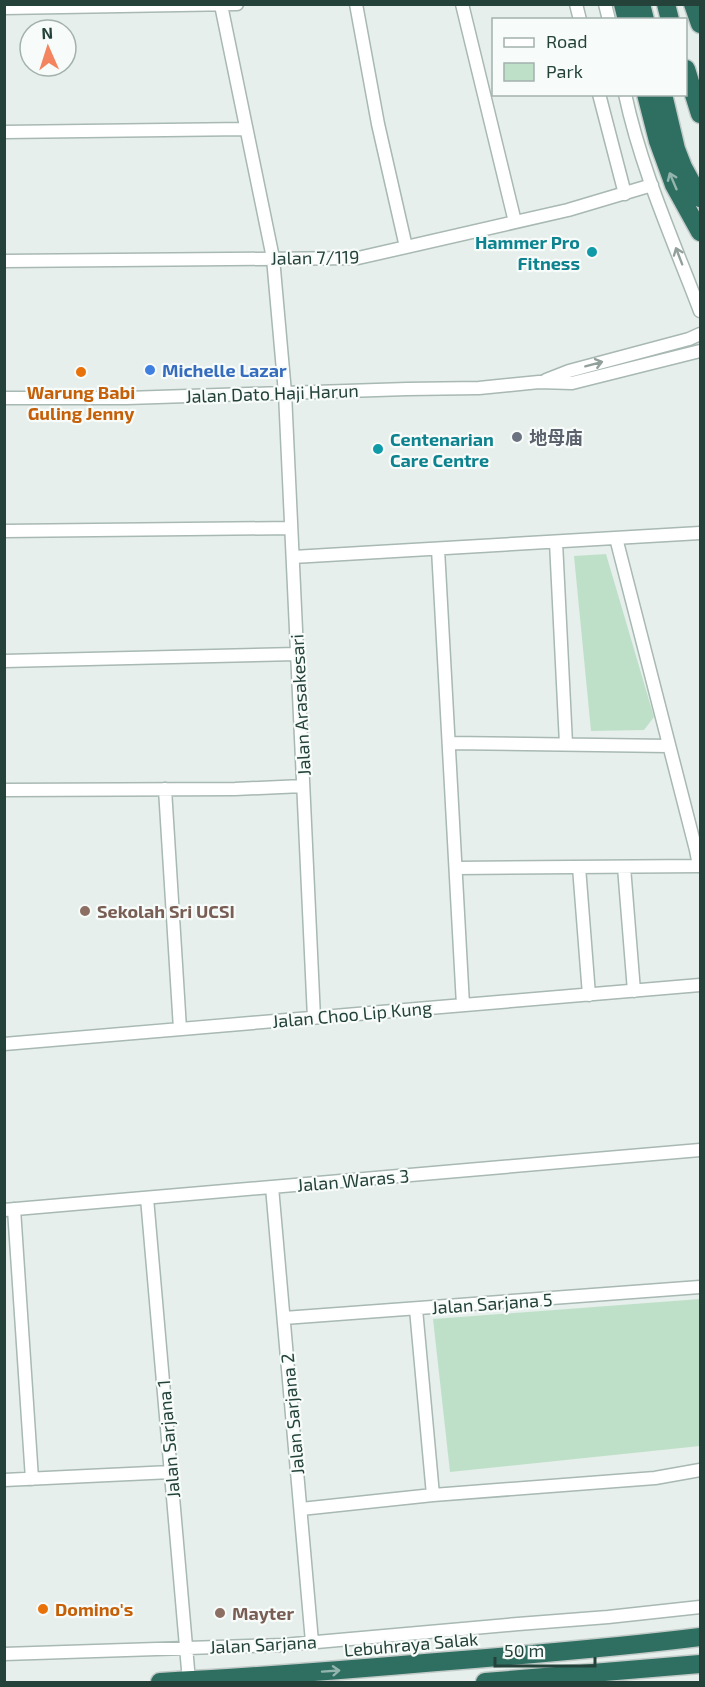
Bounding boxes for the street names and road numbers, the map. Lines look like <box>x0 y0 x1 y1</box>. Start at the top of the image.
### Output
street label: Jalan 7/119 <box>270 245 360 269</box>
street label: Jalan Dato Haji Harun <box>185 379 359 407</box>
street label: Jalan Arasakesari <box>285 634 315 776</box>
street label: Jalan Choo Lip Kung <box>271 996 433 1032</box>
street label: Jalan Waras 3 <box>296 1164 410 1196</box>
street label: Jalan Sarjana 5 <box>431 1288 553 1318</box>
street label: Jalan Sarjana 2 <box>276 1352 308 1476</box>
street label: Jalan Sarjana 1 <box>152 1379 184 1499</box>
street label: Lebuhraya Salak <box>343 1627 479 1661</box>
street label: Jalan Sarjana <box>209 1630 317 1658</box>

